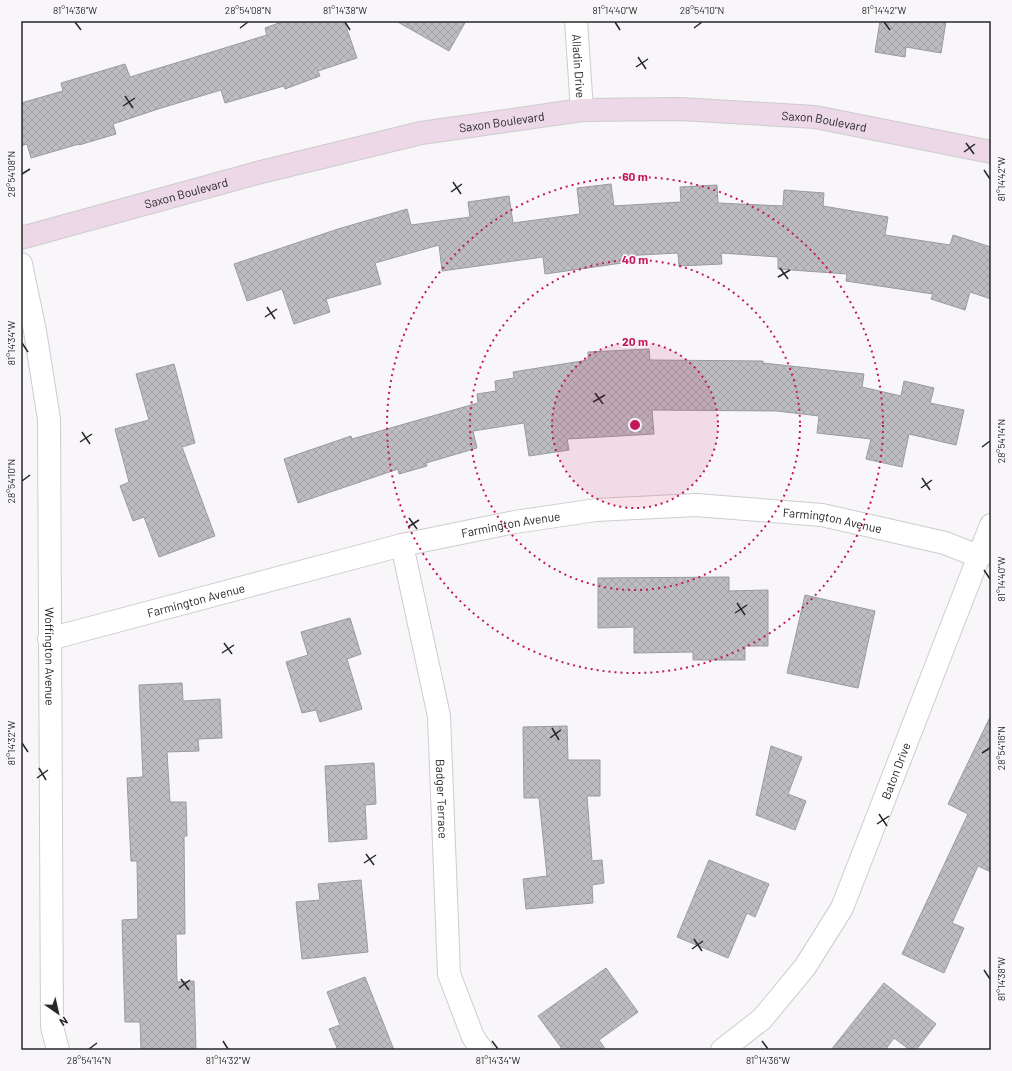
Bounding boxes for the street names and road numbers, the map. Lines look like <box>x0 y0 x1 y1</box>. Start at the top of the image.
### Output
street label: Alladin Drive <box>570 33 588 98</box>
street label: Saxon Boulevard <box>458 108 545 135</box>
street label: Saxon Boulevard <box>781 108 868 134</box>
street label: Saxon Boulevard <box>142 174 229 211</box>
street label: Farmington Avenue <box>782 505 883 535</box>
street label: Farmington Avenue <box>460 508 561 540</box>
street label: Farmington Avenue <box>145 580 246 620</box>
street label: Woffington Avenue <box>43 607 57 706</box>
street label: Baton Drive <box>878 740 913 801</box>
street label: Badger Terrace <box>434 759 451 839</box>

